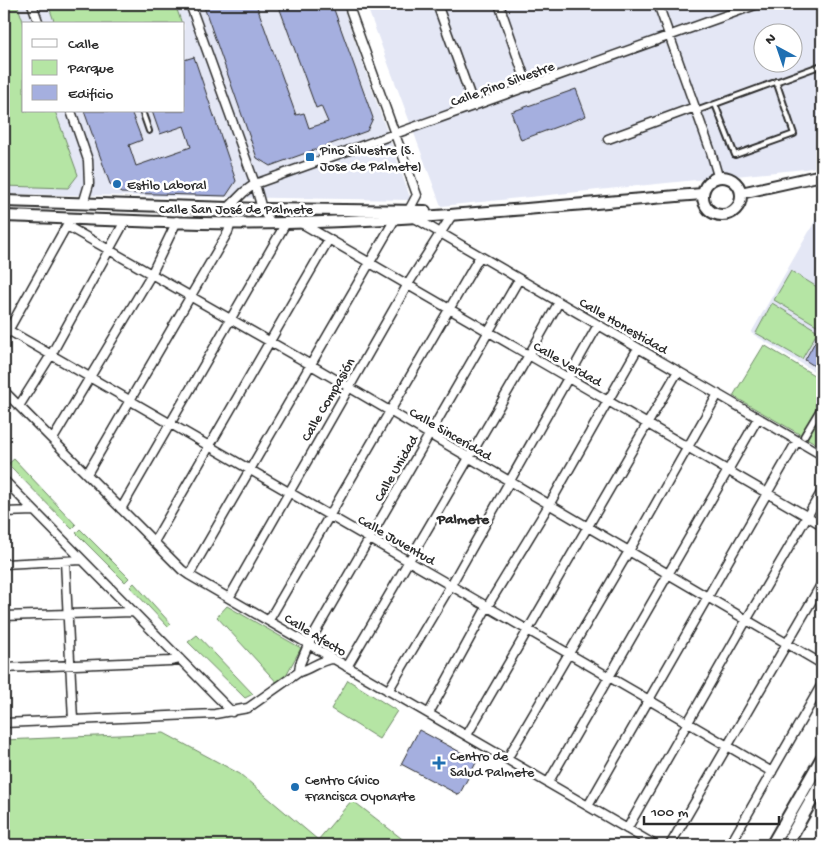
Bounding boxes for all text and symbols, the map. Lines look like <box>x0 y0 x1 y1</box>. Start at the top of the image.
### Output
legend <box>22 22 185 112</box>
north arrow <box>754 22 804 72</box>
text: N <box>762 31 780 49</box>
text: Calle <box>68 36 99 54</box>
street label: Calle Pino Silvestre <box>449 58 558 112</box>
text: Parque <box>67 60 114 78</box>
text: Edificio <box>68 86 114 104</box>
place label: Pino Silvestre (S. Jose de Palmete) <box>319 143 422 176</box>
marker: Pino Silvestre (S. Jose de Palmete) <box>304 151 316 163</box>
marker: Estilo Laboral <box>111 178 123 190</box>
place label: Estilo Laboral <box>127 178 207 195</box>
street label: Calle San José de Palmete <box>159 202 314 219</box>
street label: Calle Honestidad <box>576 295 672 360</box>
street label: Calle Verdad <box>529 339 606 392</box>
street label: Calle Compasión <box>298 355 360 445</box>
street label: Calle Sinceridad <box>405 405 496 467</box>
street label: Calle Unidad <box>371 431 424 506</box>
district label: Palmete <box>436 511 490 529</box>
street label: Calle Juventud <box>354 512 439 571</box>
street label: Calle Afecto <box>281 611 349 661</box>
place label: Centro de Salud Palmete <box>450 749 535 782</box>
marker: Centro de Salud Palmete <box>432 756 446 770</box>
place label: Centro Cívico Francisca Oyonarte <box>304 773 416 806</box>
marker: Centro Cívico Francisca Oyonarte <box>289 781 301 793</box>
scale bar <box>644 794 778 826</box>
text: 100 m <box>650 804 689 822</box>

